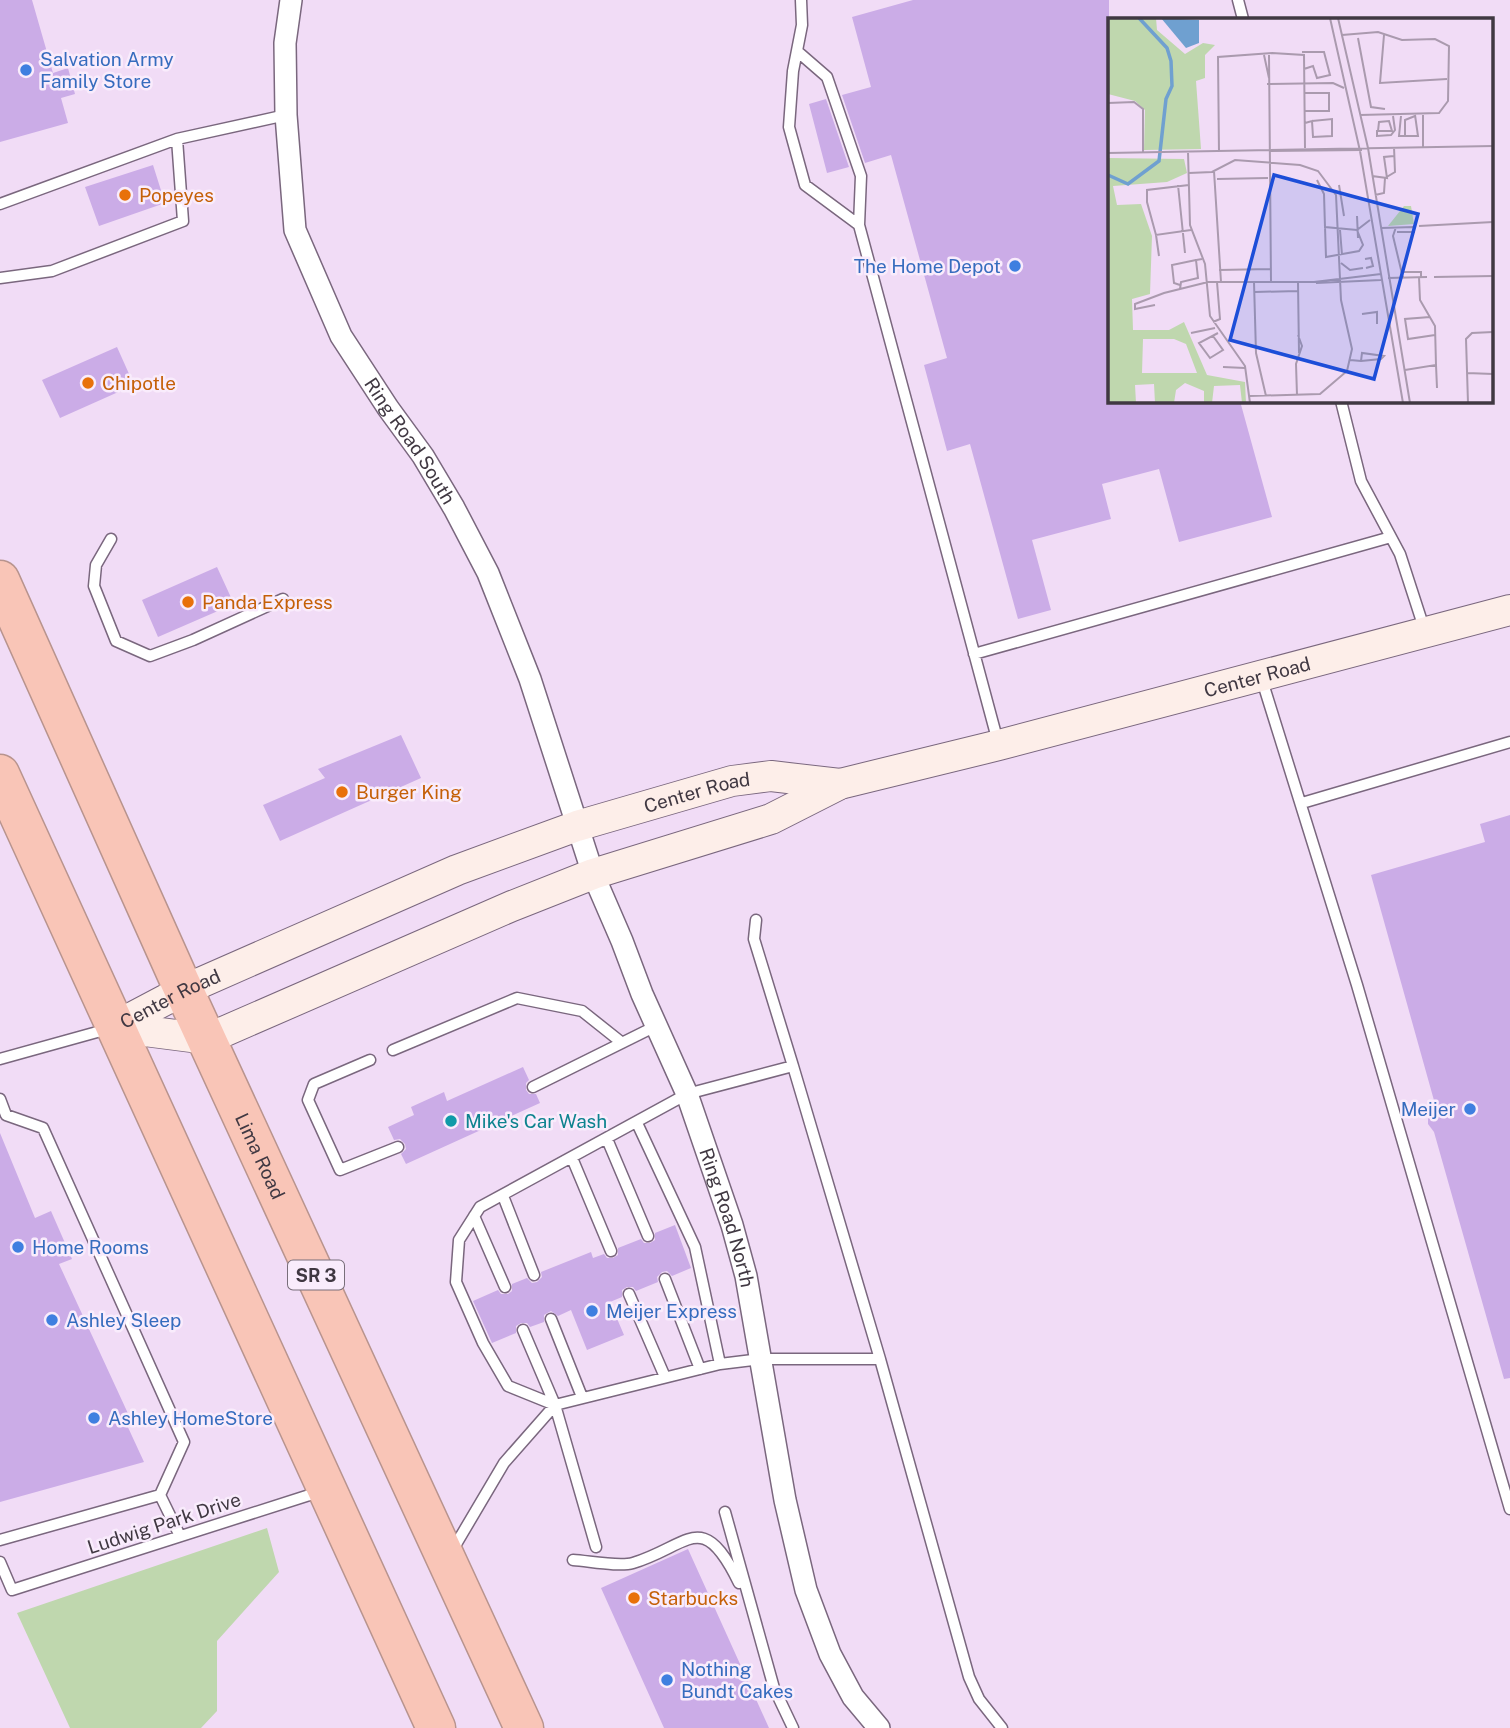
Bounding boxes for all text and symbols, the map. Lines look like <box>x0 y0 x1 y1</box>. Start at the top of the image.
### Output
inset map <box>1108 18 1492 402</box>
place label: Salvation Army Family Store <box>40 48 174 92</box>
marker: Salvation Army Family Store <box>18 62 34 78</box>
place label: Popeyes <box>139 184 214 206</box>
marker: Popeyes <box>117 187 133 203</box>
place label: The Home Depot <box>854 255 1001 277</box>
marker: The Home Depot <box>1007 258 1023 274</box>
place label: Chipotle <box>102 372 176 394</box>
street label: Ring Road South <box>360 373 460 508</box>
marker: Chipotle <box>80 375 96 391</box>
place label: Panda Express <box>202 591 333 613</box>
marker: Panda Express <box>180 594 196 610</box>
street label: Center Road <box>1201 652 1313 701</box>
street label: Center Road <box>641 768 751 817</box>
place label: Burger King <box>356 781 462 803</box>
marker: Burger King <box>334 784 350 800</box>
street label: Center Road <box>116 964 224 1033</box>
place label: Meijer <box>1401 1098 1456 1120</box>
marker: Meijer <box>1462 1101 1478 1117</box>
street label: Lima Road <box>231 1109 290 1202</box>
place label: Mike's Car Wash <box>465 1110 607 1132</box>
marker: Mike's Car Wash <box>443 1113 459 1129</box>
street label: Ring Road North <box>695 1145 759 1289</box>
place label: Home Rooms <box>32 1236 149 1258</box>
marker: Home Rooms <box>10 1239 26 1255</box>
road number: SR 3 <box>288 1260 344 1290</box>
place label: Meijer Express <box>606 1300 737 1322</box>
marker: Meijer Express <box>584 1303 600 1319</box>
place label: Ashley Sleep <box>66 1309 181 1331</box>
marker: Ashley Sleep <box>44 1312 60 1328</box>
place label: Ashley HomeStore <box>108 1407 273 1429</box>
marker: Ashley HomeStore <box>86 1410 102 1426</box>
street label: Ludwig Park Drive <box>85 1488 243 1558</box>
place label: Starbucks <box>648 1587 738 1609</box>
marker: Starbucks <box>626 1590 642 1606</box>
place label: Nothing Bundt Cakes <box>681 1658 793 1702</box>
marker: Nothing Bundt Cakes <box>659 1672 675 1688</box>

